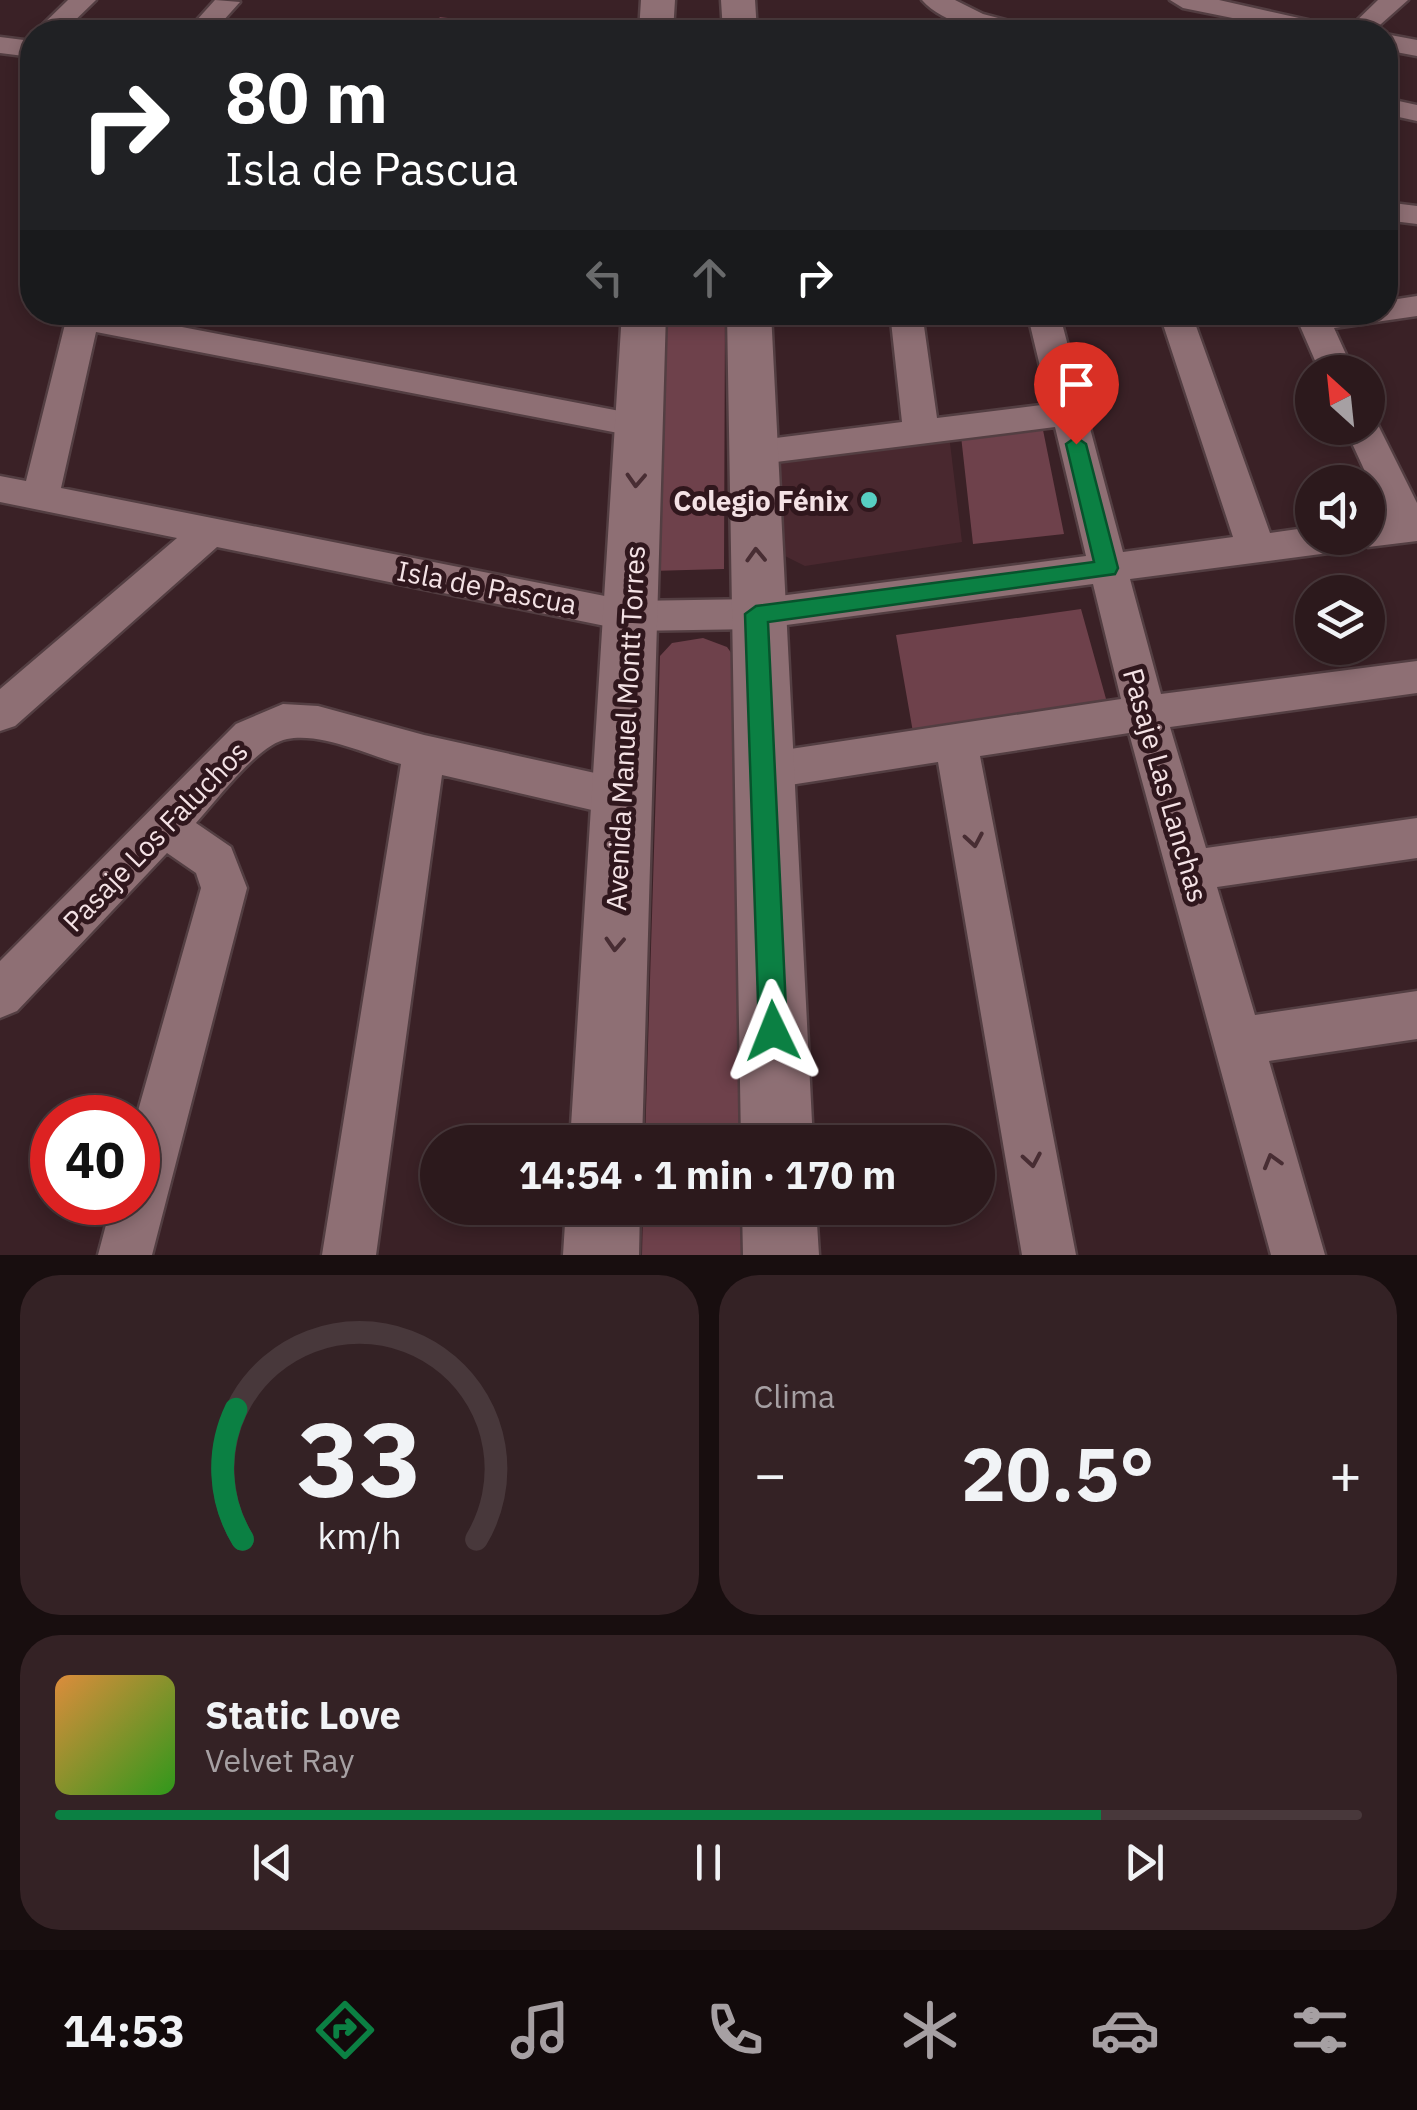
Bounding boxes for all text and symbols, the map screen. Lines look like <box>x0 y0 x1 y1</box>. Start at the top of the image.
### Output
text: 80 m <box>225 51 388 142</box>
icon: right <box>60 60 190 190</box>
text: Isla de Pascua <box>225 139 518 197</box>
icon: left <box>577 250 632 305</box>
icon: ahead <box>682 250 737 305</box>
icon: right <box>787 250 842 305</box>
pin <box>1034 342 1119 445</box>
north arrow <box>1295 355 1385 445</box>
map controls <box>1295 355 1385 665</box>
icon: arrive <box>1049 357 1104 412</box>
button: sound <box>1295 465 1385 555</box>
one-way arrow <box>626 472 647 488</box>
place label: Colegio Fénix <box>673 482 849 519</box>
marker: Colegio Fénix <box>858 489 880 511</box>
street label: Avenida Manuel Montt Torres <box>597 544 653 912</box>
one-way arrow <box>745 547 766 563</box>
street label: Isla de Pascua <box>394 551 580 623</box>
button: layers <box>1295 575 1385 665</box>
street label: Pasaje Las Lanchas <box>1115 664 1217 906</box>
street label: Pasaje Los Faluchos <box>54 733 256 939</box>
one-way arrow <box>963 832 984 848</box>
one-way arrow <box>605 937 626 953</box>
position arrow <box>721 979 825 1083</box>
speed limit sign: 40 <box>30 1095 160 1225</box>
text: 14:54 · 1 min · 170 m <box>519 1150 896 1199</box>
one-way arrow <box>1021 1152 1042 1168</box>
one-way arrow <box>1262 1153 1283 1170</box>
text: Clima <box>754 1375 835 1417</box>
text: 33 <box>297 1390 422 1526</box>
text: 20.5° <box>961 1424 1155 1522</box>
text: − <box>754 1438 787 1509</box>
text: + <box>1329 1438 1362 1509</box>
text: km/h <box>317 1512 401 1559</box>
text: Static Love <box>205 1690 401 1739</box>
text: Velvet Ray <box>205 1739 354 1781</box>
icon: previous <box>245 1835 300 1890</box>
icon: pause <box>681 1835 736 1890</box>
icon: next <box>1117 1835 1172 1890</box>
icon: directions <box>310 1995 380 2065</box>
icon: music <box>505 1995 575 2065</box>
icon: phone <box>700 1995 770 2065</box>
icon: climate <box>895 1995 965 2065</box>
icon: car <box>1090 1995 1160 2065</box>
icon: filters <box>1285 1995 1355 2065</box>
text: 14:53 <box>62 2001 185 2059</box>

